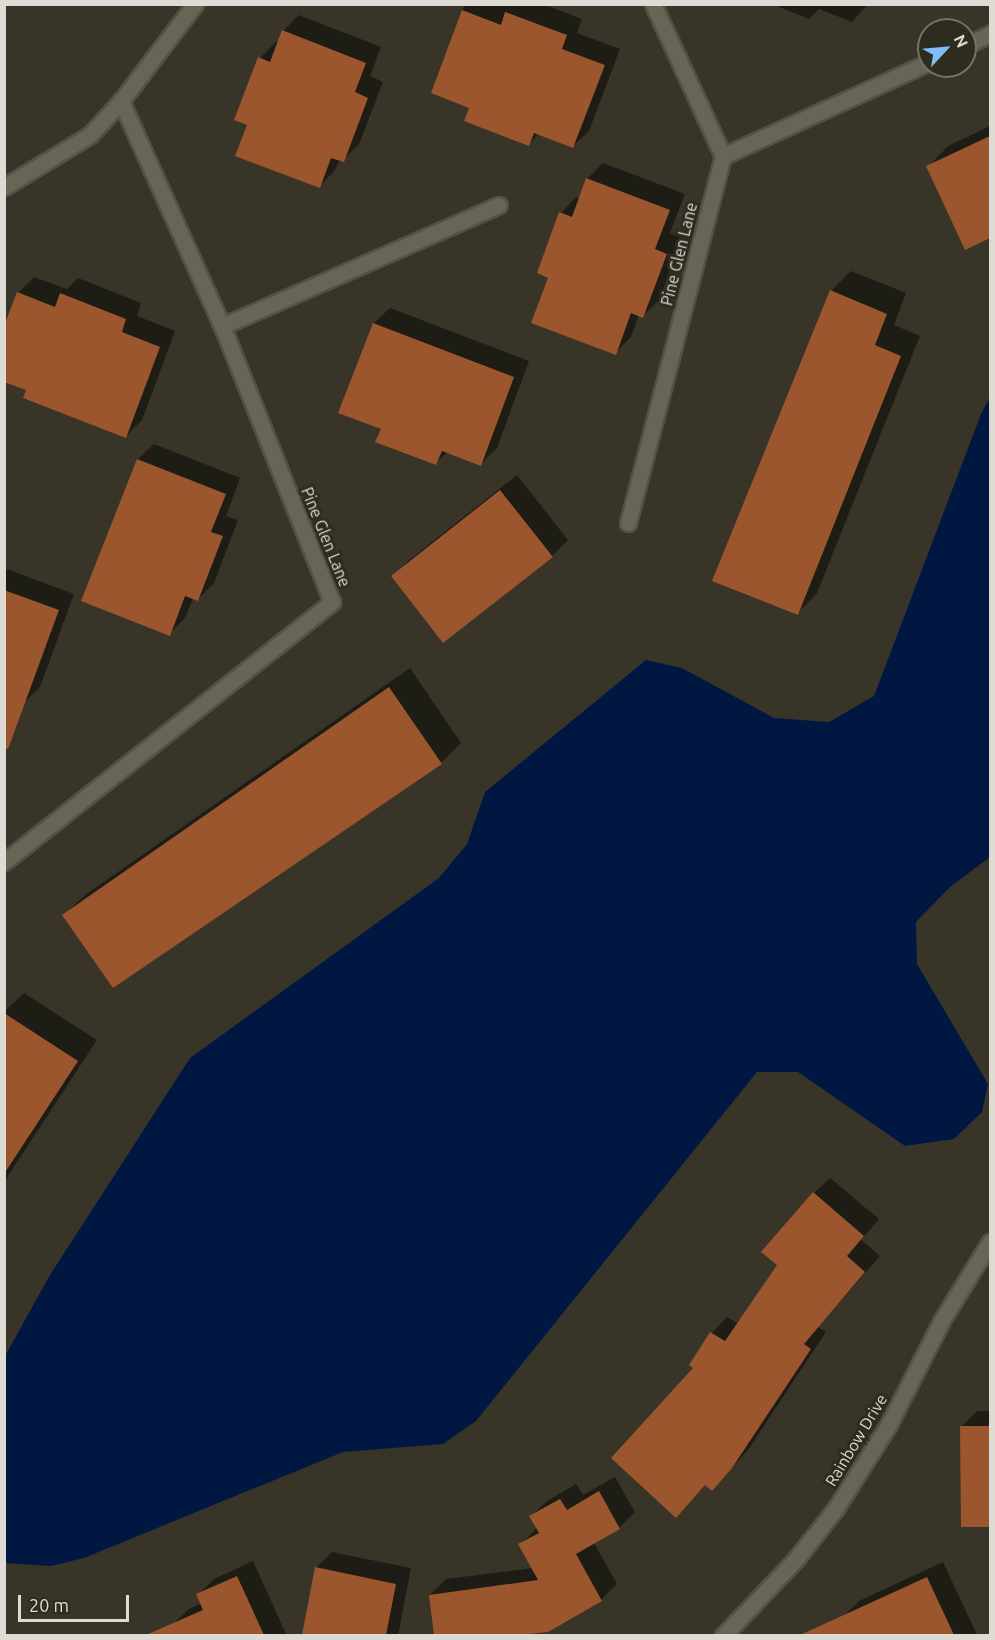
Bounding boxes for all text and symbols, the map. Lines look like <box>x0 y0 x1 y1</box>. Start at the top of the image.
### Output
north arrow <box>917 18 977 78</box>
text: N <box>951 32 972 50</box>
street label: Pine Glen Lane <box>657 200 701 308</box>
street label: Pine Glen Lane <box>297 484 355 590</box>
street label: Rainbow Drive <box>821 1391 891 1489</box>
scale bar <box>21 1583 132 1621</box>
text: 20 m <box>29 1595 69 1615</box>

